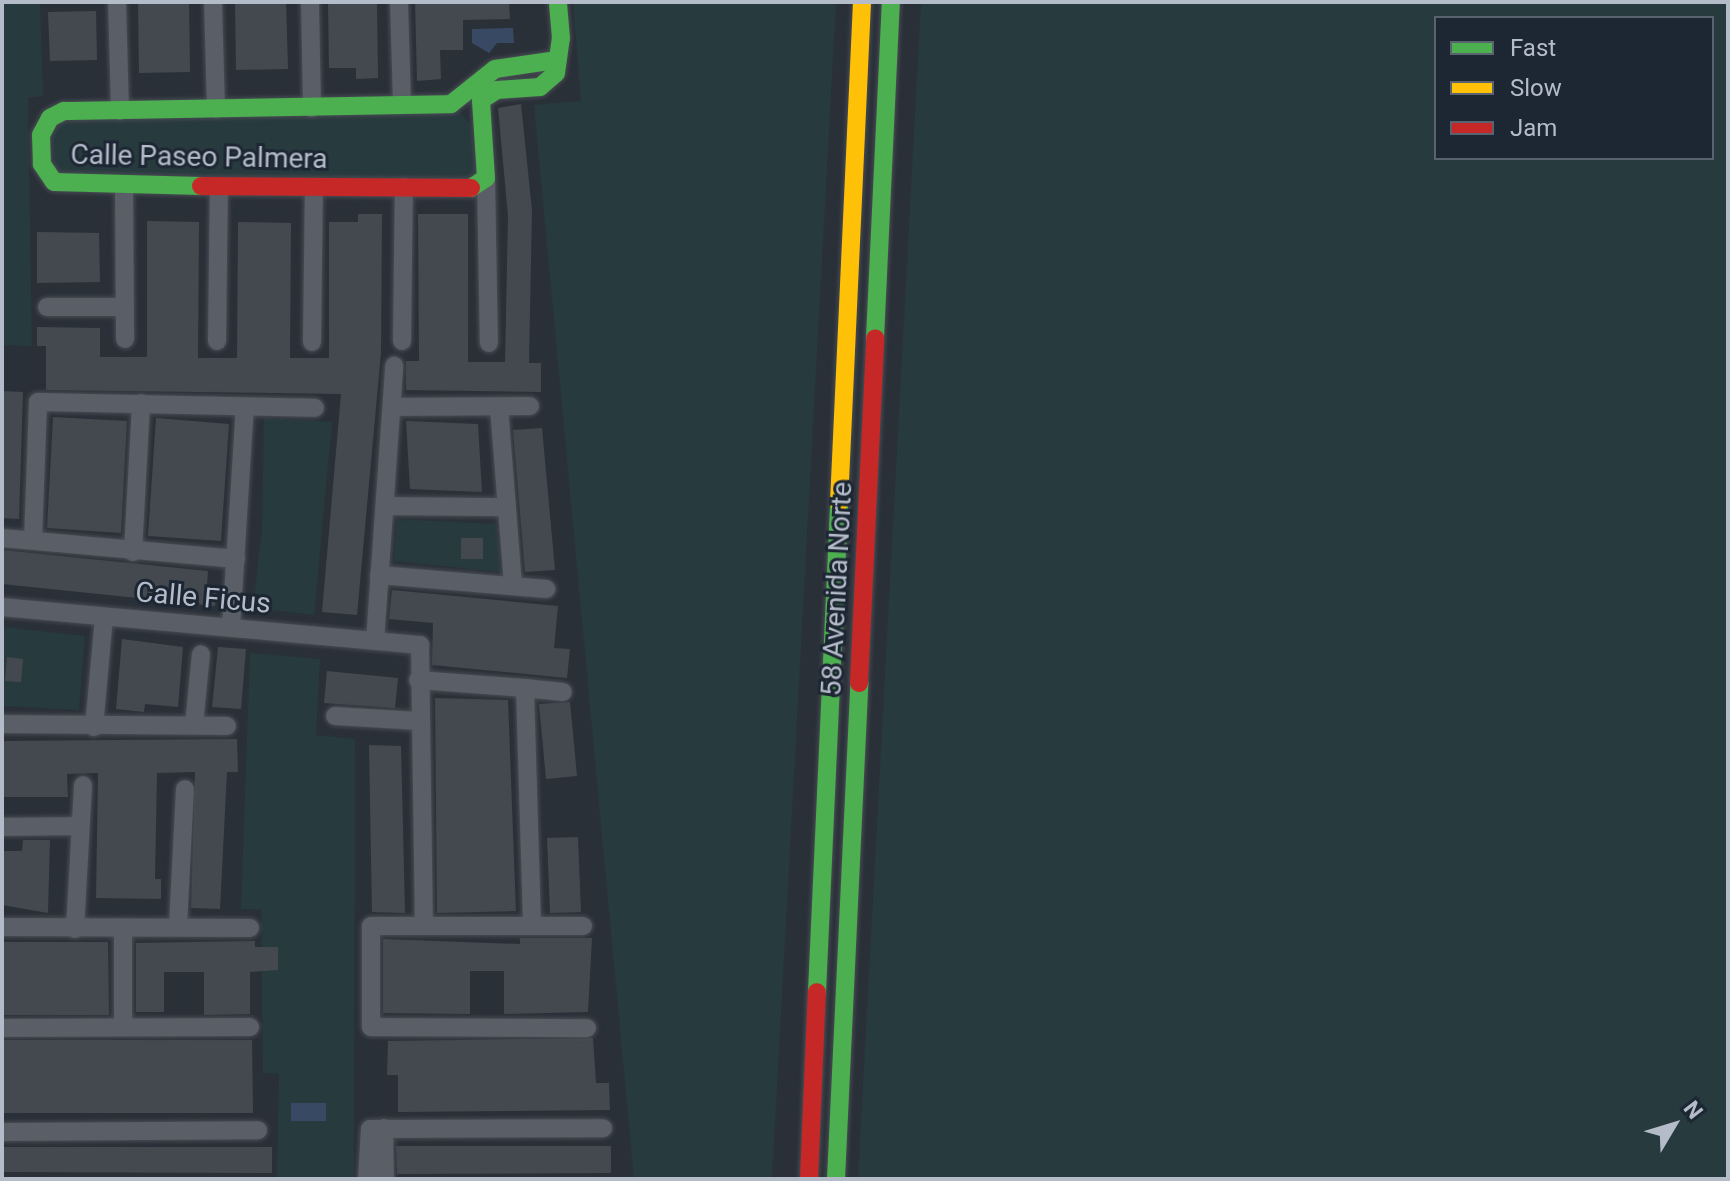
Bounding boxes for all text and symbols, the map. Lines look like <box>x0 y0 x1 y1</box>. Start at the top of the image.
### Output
legend <box>1434 16 1714 160</box>
text: Fast <box>1510 34 1556 62</box>
text: Slow <box>1510 74 1562 102</box>
text: Jam <box>1510 114 1557 142</box>
street label: Calle Paseo Palmera <box>70 138 328 176</box>
street label: 58 Avenida Norte <box>815 481 859 697</box>
street label: Calle Ficus <box>134 575 272 621</box>
north arrow <box>1634 1085 1714 1165</box>
text: N <box>1679 1096 1708 1124</box>

